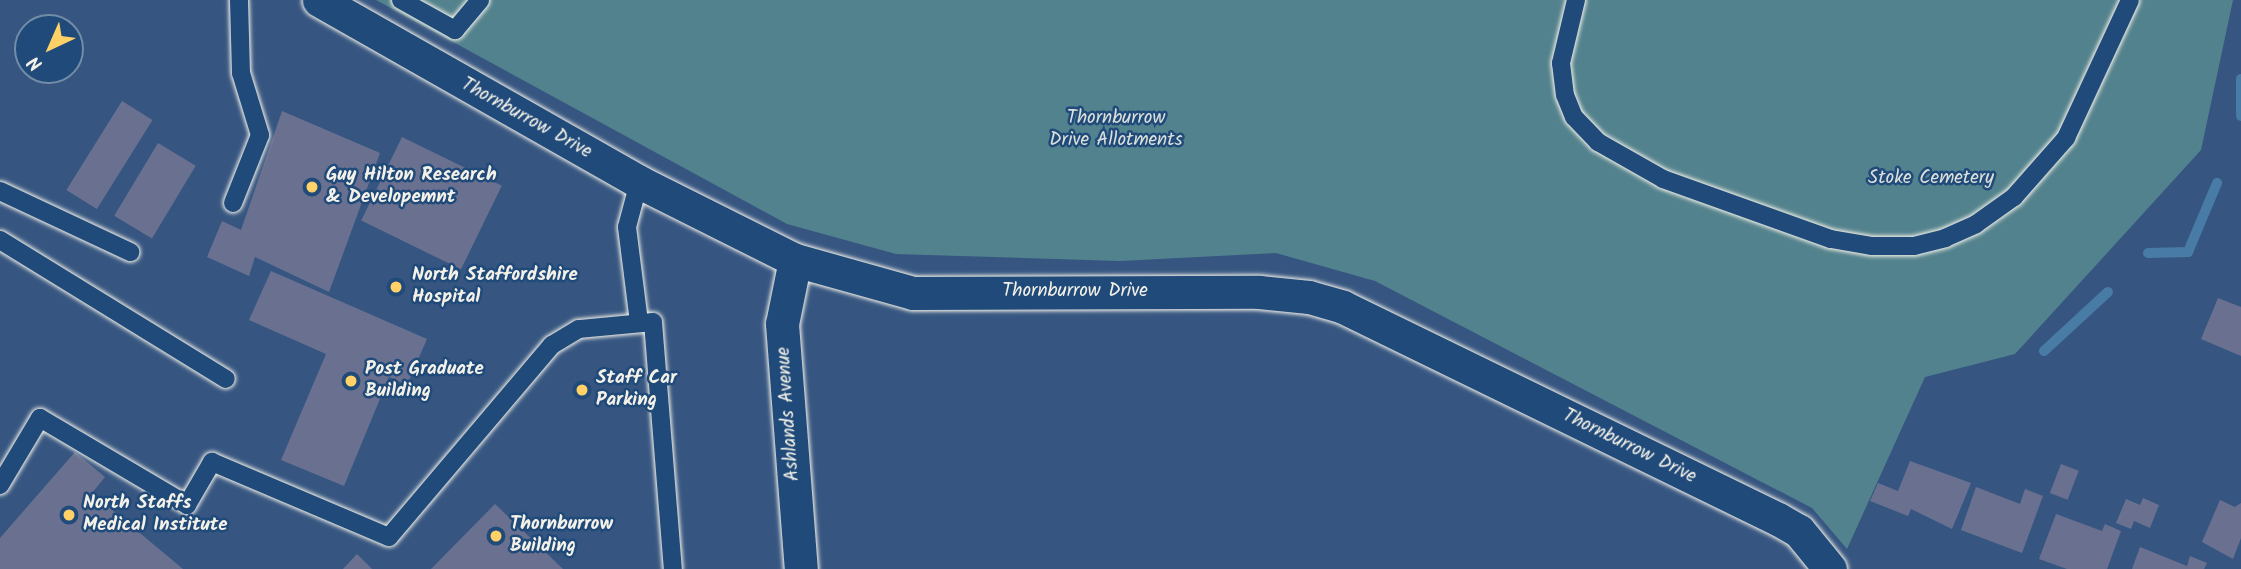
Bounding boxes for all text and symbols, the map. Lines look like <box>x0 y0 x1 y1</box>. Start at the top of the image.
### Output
north arrow <box>14 14 84 84</box>
text: N <box>21 48 51 78</box>
street label: Thornburrow Drive <box>457 74 595 164</box>
park label: Thornburrow Drive Allotments <box>1049 108 1183 152</box>
place label: Guy Hilton Research & Developemnt <box>326 165 497 209</box>
park label: Stoke Cemetery <box>1868 168 1994 190</box>
marker: Guy Hilton Research & Developemnt <box>304 179 320 195</box>
place label: North Staffordshire Hospital <box>412 265 578 309</box>
marker: North Staffordshire Hospital <box>386 277 406 297</box>
street label: Thornburrow Drive <box>1002 281 1148 303</box>
street label: Ashlands Avenue <box>773 346 805 482</box>
place label: Post Graduate Building <box>365 359 484 403</box>
place label: Staff Car Parking <box>596 368 677 412</box>
marker: Post Graduate Building <box>343 373 359 389</box>
marker: Staff Car Parking <box>574 382 590 398</box>
street label: Thornburrow Drive <box>1559 405 1699 489</box>
place label: North Staffs Medical Institute <box>83 493 228 537</box>
marker: North Staffs Medical Institute <box>61 507 77 523</box>
place label: Thornburrow Building <box>510 514 613 558</box>
marker: Thornburrow Building <box>488 528 504 544</box>

